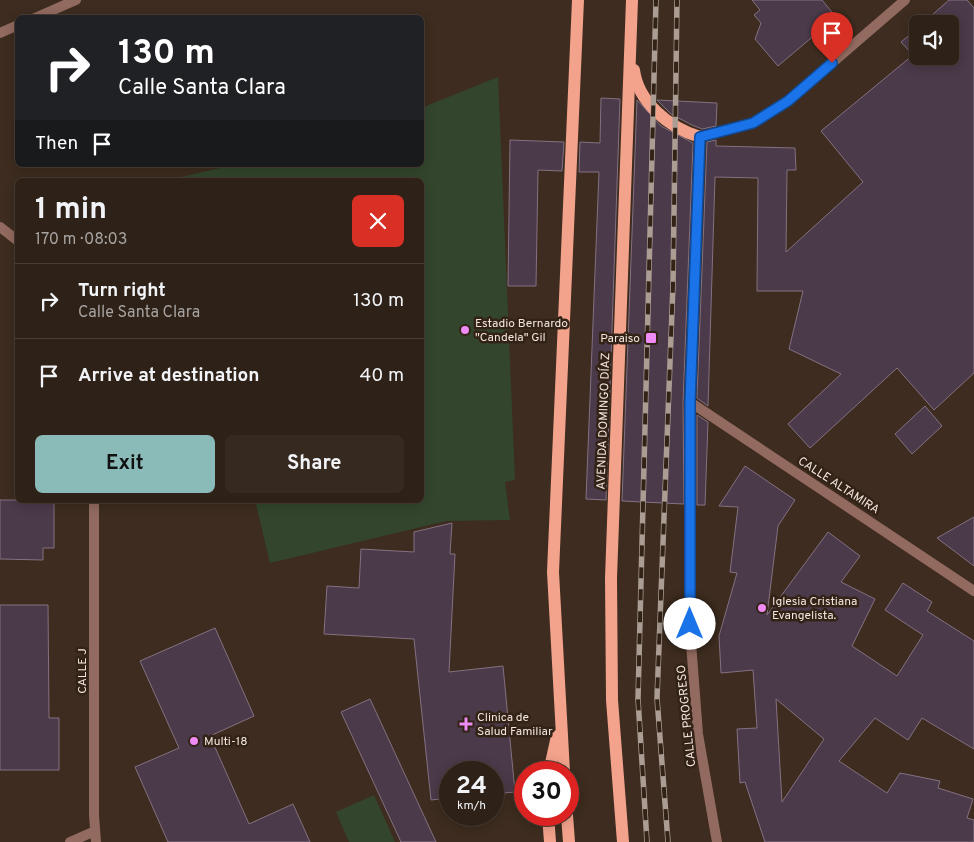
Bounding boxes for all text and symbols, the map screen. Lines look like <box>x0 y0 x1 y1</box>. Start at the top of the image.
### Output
pin <box>811 12 853 63</box>
map controls <box>909 15 959 65</box>
button: sound <box>909 15 959 65</box>
icon: arrive <box>818 19 846 47</box>
text: 130 m <box>118 32 215 76</box>
icon: right <box>35 35 100 100</box>
text: Calle Santa Clara <box>118 75 286 102</box>
icon: arrive <box>88 130 116 158</box>
text: Then <box>35 132 78 156</box>
text: 1 min <box>35 192 107 229</box>
button: close <box>352 195 404 247</box>
text: 170 m · 08:03 <box>35 230 127 250</box>
text: Turn right <box>78 279 166 303</box>
icon: right <box>35 287 63 315</box>
text: 130 m <box>353 289 404 313</box>
text: Calle Santa Clara <box>78 303 200 323</box>
place label: Estadio Bernardo "Candela" Gil <box>475 316 568 346</box>
marker: Estadio Bernardo "Candela" Gil <box>459 324 471 336</box>
place label: Paraiso <box>600 331 640 347</box>
marker: Paraiso <box>644 331 658 345</box>
street label: AVENIDA DOMINGO DÍAZ <box>594 352 614 490</box>
icon: arrive <box>35 362 63 390</box>
text: Arrive at destination <box>78 364 259 388</box>
text: 40 m <box>359 364 404 388</box>
button: Exit <box>35 435 215 493</box>
button: Share <box>225 435 404 493</box>
street label: CALLE ALTAMIRA <box>795 453 882 518</box>
place label: Iglesia Cristiana Evangelista. <box>772 594 857 624</box>
position arrow <box>663 597 715 649</box>
marker: Iglesia Cristiana Evangelista. <box>756 602 768 614</box>
street label: CALLE J <box>75 648 91 694</box>
street label: CALLE PROGRESO <box>674 664 700 768</box>
place label: Clinica de Salud Familiar <box>477 710 553 740</box>
marker: Clinica de Salud Familiar <box>459 717 473 731</box>
place label: Multi-18 <box>204 734 248 750</box>
marker: Multi-18 <box>188 735 200 747</box>
speed limit sign: 30 <box>514 761 579 826</box>
text: 24 <box>456 771 487 803</box>
text: km/h <box>457 798 486 814</box>

